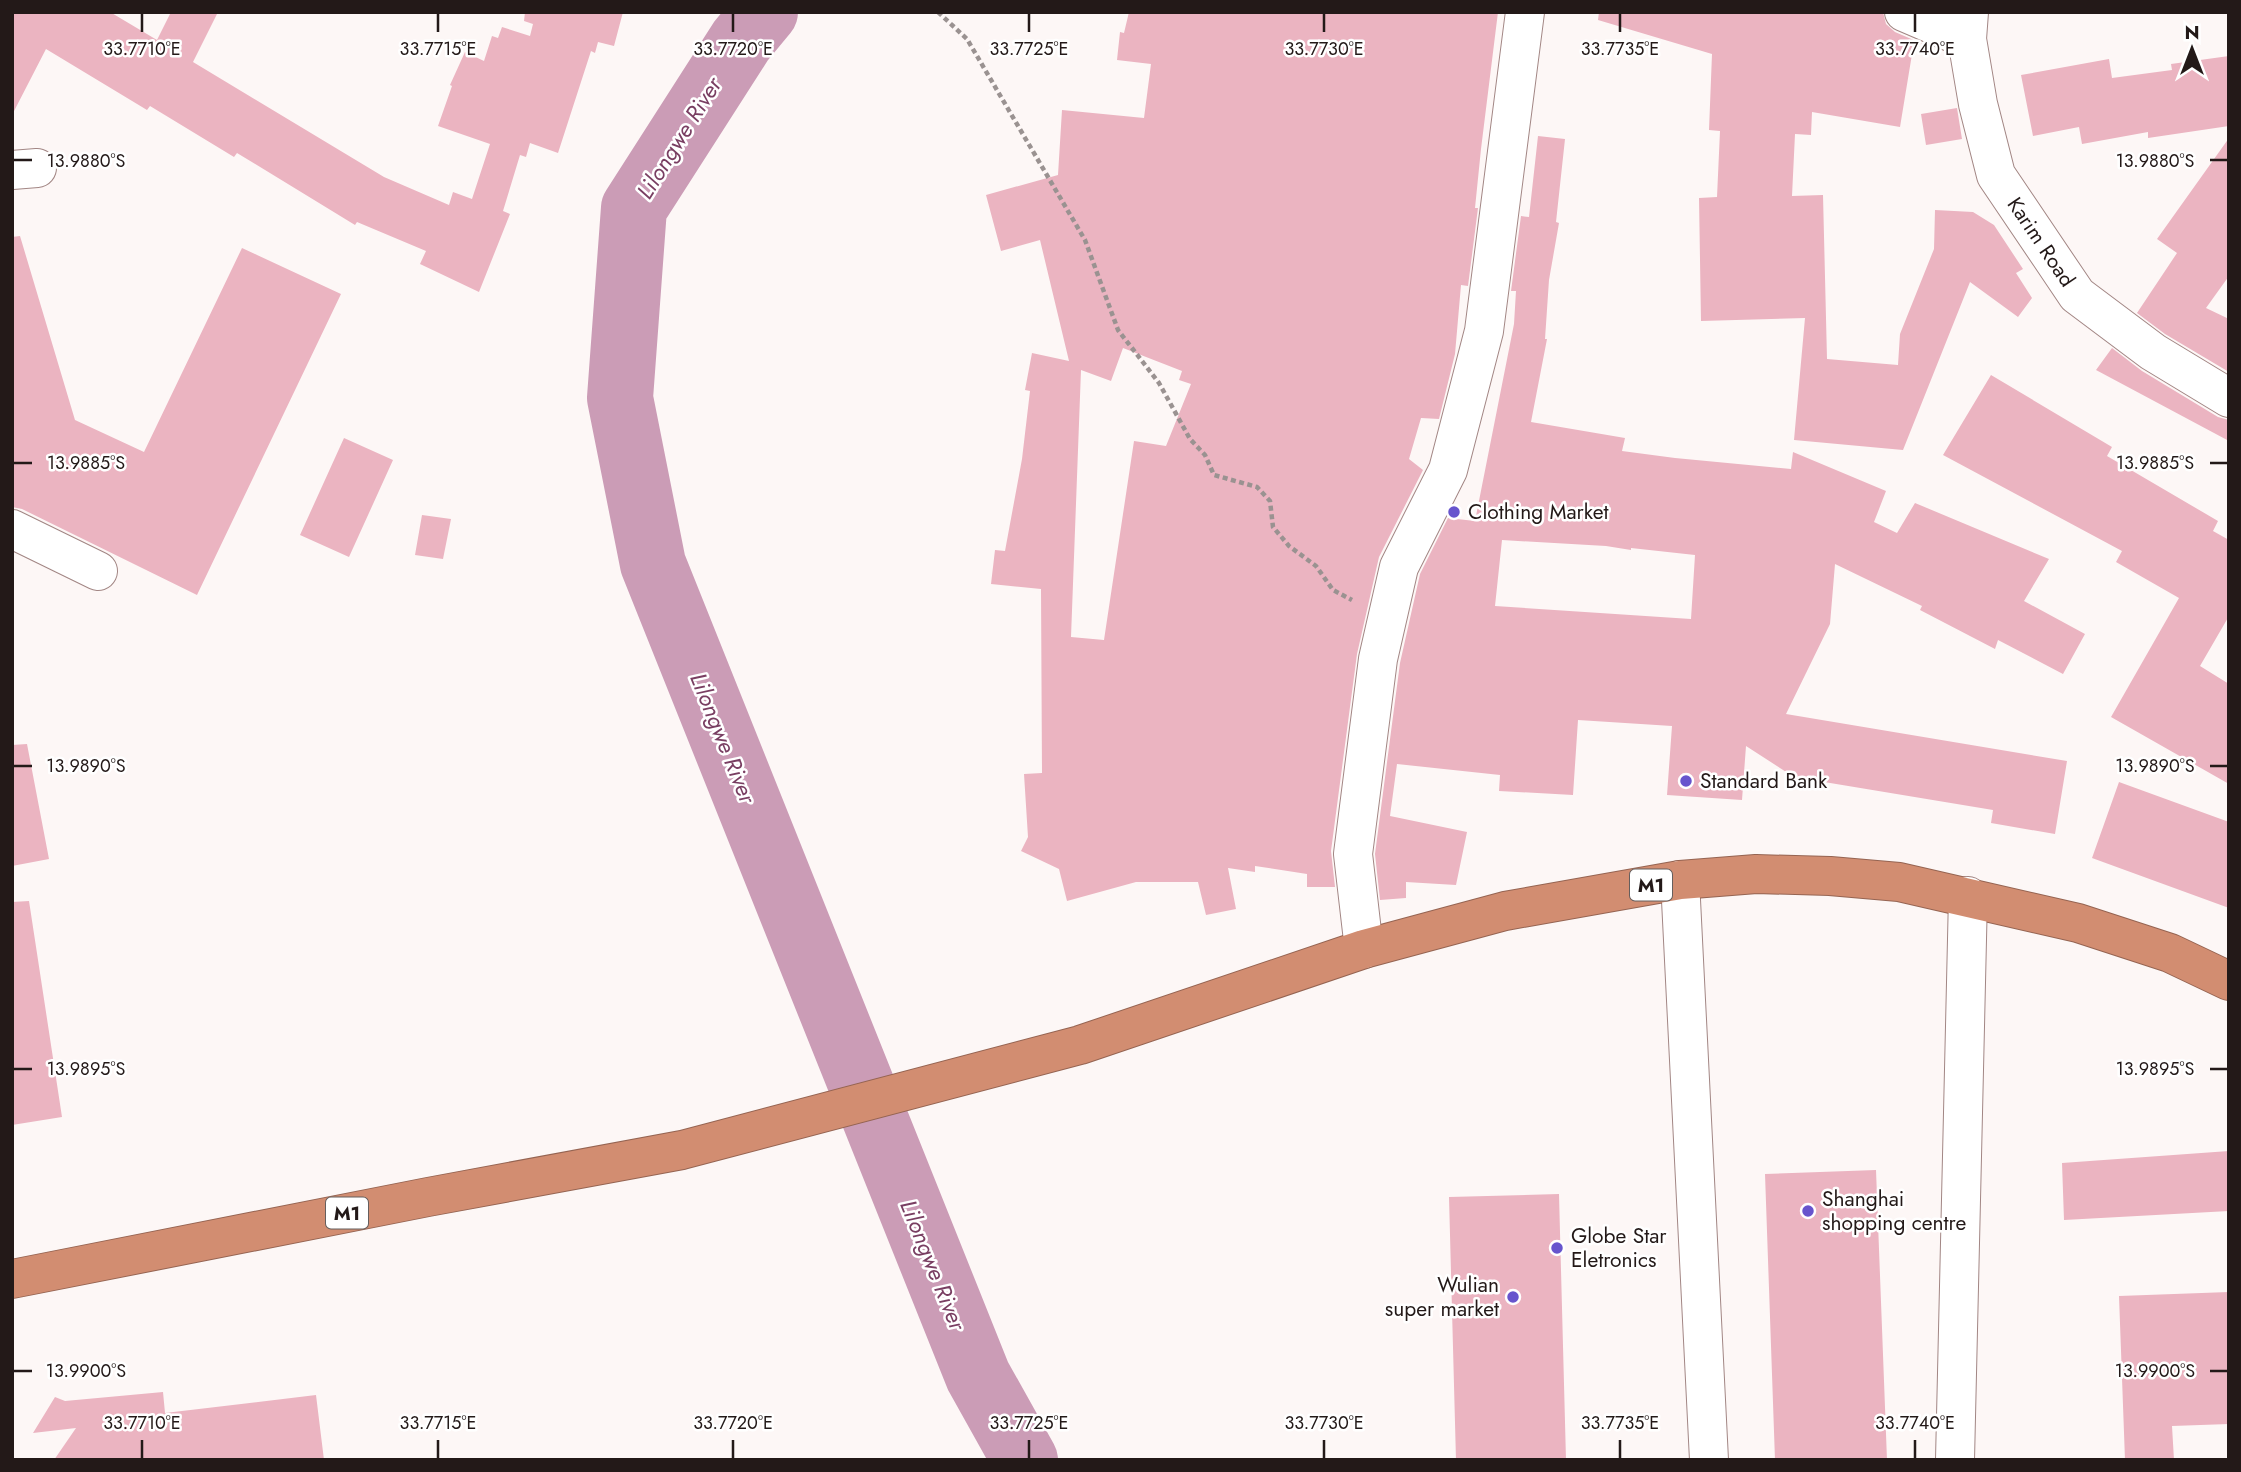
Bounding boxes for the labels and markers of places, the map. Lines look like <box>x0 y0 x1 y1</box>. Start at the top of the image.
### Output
place label: Clothing Market <box>1468 497 1609 527</box>
marker: Clothing Market <box>1446 504 1462 520</box>
place label: Standard Bank <box>1700 766 1828 796</box>
marker: Standard Bank <box>1678 773 1694 789</box>
place label: Shanghai shopping centre <box>1822 1184 1966 1238</box>
marker: Shanghai shopping centre <box>1800 1203 1816 1219</box>
place label: Globe Star Eletronics <box>1571 1221 1667 1275</box>
marker: Globe Star Eletronics <box>1549 1240 1565 1256</box>
place label: Wulian super market <box>1385 1270 1499 1324</box>
marker: Wulian super market <box>1505 1289 1521 1305</box>

